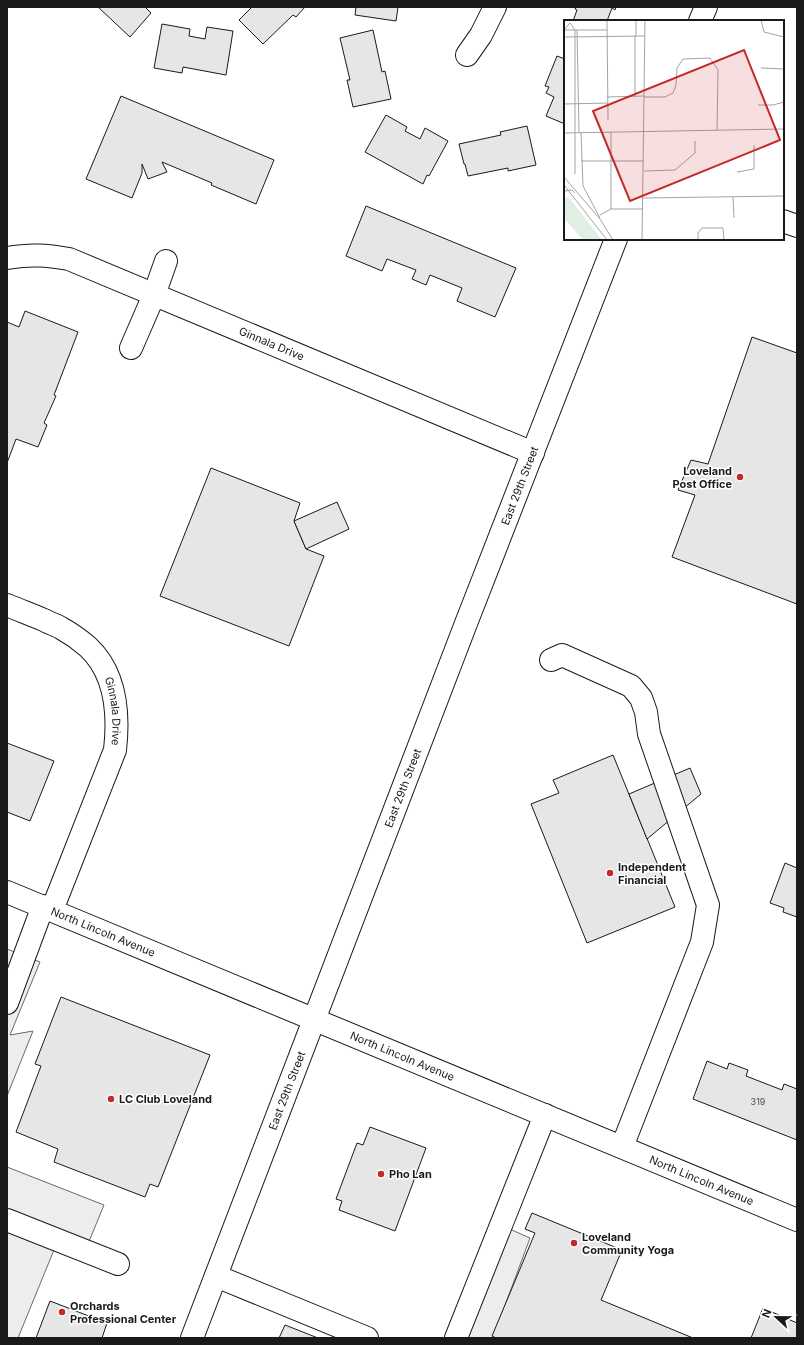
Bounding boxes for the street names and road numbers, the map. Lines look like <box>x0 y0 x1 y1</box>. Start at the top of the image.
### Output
street label: Ginnala Drive <box>237 324 306 364</box>
street label: East 29th Street <box>498 444 542 527</box>
street label: Ginnala Drive <box>102 675 123 746</box>
street label: East 29th Street <box>381 746 424 829</box>
street label: North Lincoln Avenue <box>49 904 157 960</box>
street label: North Lincoln Avenue <box>348 1028 457 1084</box>
street label: East 29th Street <box>265 1049 308 1132</box>
street label: North Lincoln Avenue <box>647 1152 756 1208</box>

